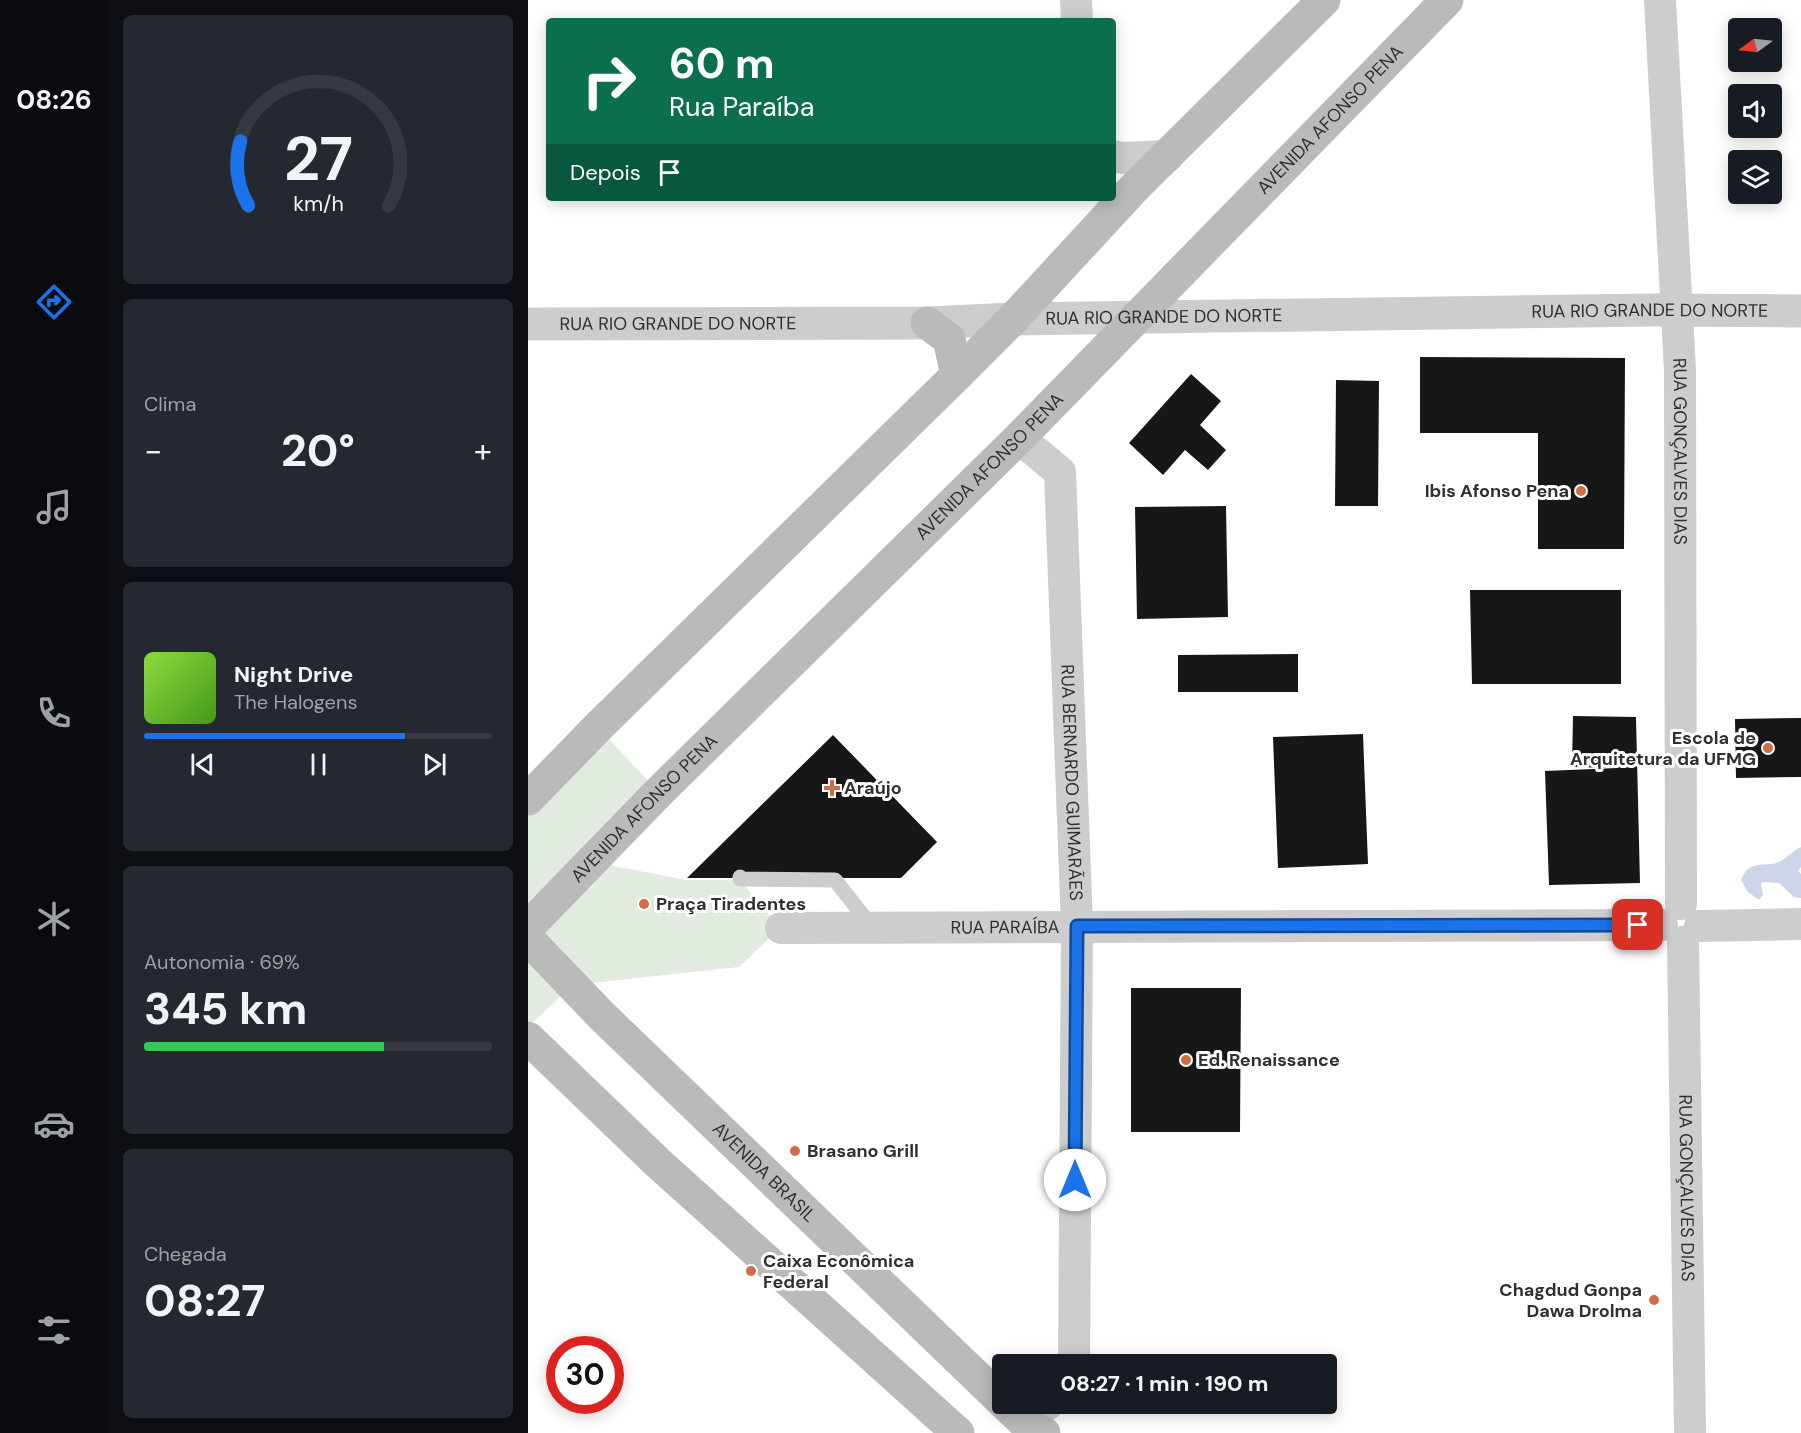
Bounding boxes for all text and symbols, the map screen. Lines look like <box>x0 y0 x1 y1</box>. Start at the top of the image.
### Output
north arrow <box>1728 18 1782 72</box>
map controls <box>1728 18 1782 204</box>
text: 60 m <box>669 36 775 91</box>
street label: AVENIDA AFONSO PENA <box>1252 40 1408 199</box>
icon: right <box>570 42 648 120</box>
text: 08:26 <box>16 82 92 117</box>
button: sound <box>1728 84 1782 138</box>
text: Rua Paraíba <box>669 89 814 124</box>
text: 27 <box>283 118 353 199</box>
button: layers <box>1728 150 1782 204</box>
icon: arrive <box>653 156 686 189</box>
text: Depois <box>570 158 641 187</box>
text: km/h <box>293 191 343 219</box>
icon: directions <box>33 281 75 323</box>
street label: RUA RIO GRANDE DO NORTE <box>1531 298 1768 324</box>
street label: RUA RIO GRANDE DO NORTE <box>1045 303 1283 331</box>
street label: RUA RIO GRANDE DO NORTE <box>559 311 797 336</box>
street label: RUA GONÇALVES DIAS <box>1667 357 1692 545</box>
street label: AVENIDA AFONSO PENA <box>910 388 1069 545</box>
text: Clima <box>144 391 196 417</box>
text: 20° <box>281 421 355 480</box>
text: − <box>144 429 162 472</box>
text: + <box>474 429 492 472</box>
place label: Ibis Afonso Pena <box>1425 479 1569 503</box>
marker: Ibis Afonso Pena <box>1574 484 1588 498</box>
icon: music <box>33 486 75 528</box>
text: Night Drive <box>234 660 353 689</box>
street label: RUA BERNARDO GUIMARÃES <box>1055 664 1088 901</box>
text: The Halogens <box>234 689 357 715</box>
icon: phone <box>33 692 75 734</box>
place label: Escola de Arquitetura da UFMG <box>1570 726 1756 771</box>
street label: AVENIDA AFONSO PENA <box>566 729 723 888</box>
marker: Escola de Arquitetura da UFMG <box>1761 741 1775 755</box>
icon: previous <box>186 748 219 781</box>
icon: pause <box>302 748 335 781</box>
icon: next <box>418 748 451 781</box>
place label: Araújo <box>844 776 902 800</box>
marker: Araújo <box>825 781 839 795</box>
place label: Praça Tiradentes <box>656 892 806 916</box>
marker: Praça Tiradentes <box>637 897 651 911</box>
icon: climate <box>33 898 75 940</box>
pin <box>1612 899 1663 950</box>
icon: arrive <box>1621 908 1654 941</box>
street label: RUA PARAÍBA <box>950 915 1060 939</box>
text: Autonomia · 69% <box>144 949 300 975</box>
text: 345 km <box>144 979 307 1038</box>
place label: Ed. Renaissance <box>1198 1048 1340 1072</box>
marker: Ed. Renaissance <box>1179 1053 1193 1067</box>
street label: RUA GONÇALVES DIAS <box>1673 1094 1700 1282</box>
icon: car <box>33 1103 75 1145</box>
street label: AVENIDA BRASIL <box>707 1117 821 1228</box>
place label: Brasano Grill <box>807 1139 919 1163</box>
marker: Brasano Grill <box>788 1144 802 1158</box>
position arrow <box>1043 1148 1107 1212</box>
text: Chegada <box>144 1241 227 1267</box>
place label: Caixa Econômica Federal <box>763 1249 914 1294</box>
marker: Caixa Econômica Federal <box>744 1264 758 1278</box>
text: 08:27 <box>144 1271 265 1330</box>
place label: Chagdud Gonpa Dawa Drolma <box>1499 1278 1642 1323</box>
marker: Chagdud Gonpa Dawa Drolma <box>1647 1293 1661 1307</box>
icon: filters <box>33 1309 75 1351</box>
speed limit sign: 30 <box>546 1336 624 1414</box>
text: 08:27 · 1 min · 190 m <box>1061 1369 1268 1398</box>

